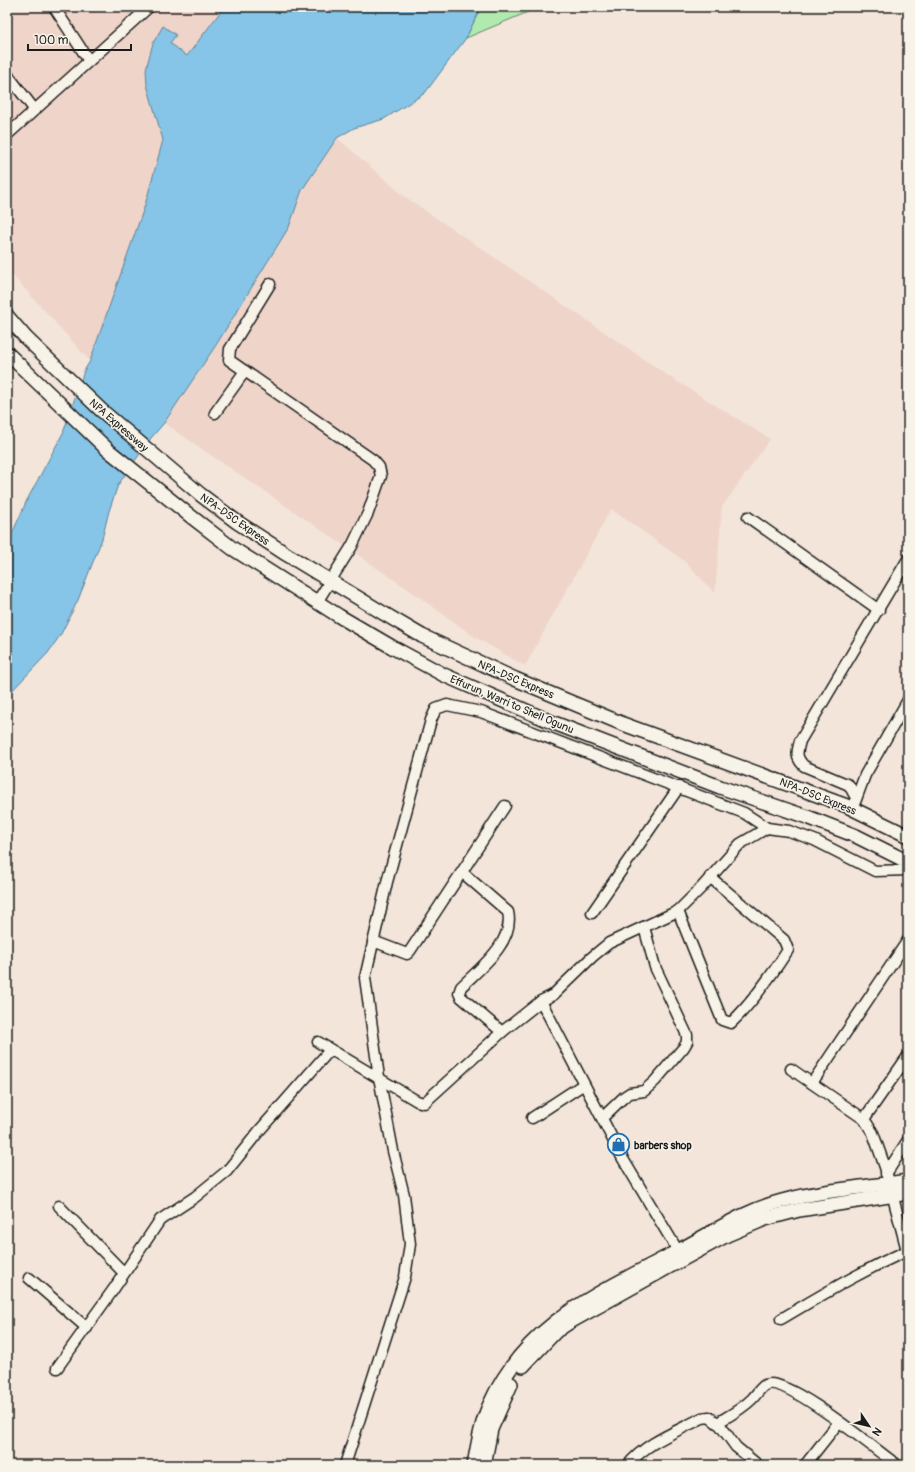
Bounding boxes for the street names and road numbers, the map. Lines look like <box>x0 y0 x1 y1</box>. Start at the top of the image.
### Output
street label: NPA Expressway <box>87 396 151 455</box>
street label: NPA-DSC Express <box>198 491 272 548</box>
street label: NPA-DSC Express <box>476 658 556 701</box>
street label: Effurun, Warri to Shell Ogunu <box>448 672 576 736</box>
street label: NPA-DSC Express <box>778 775 858 818</box>

